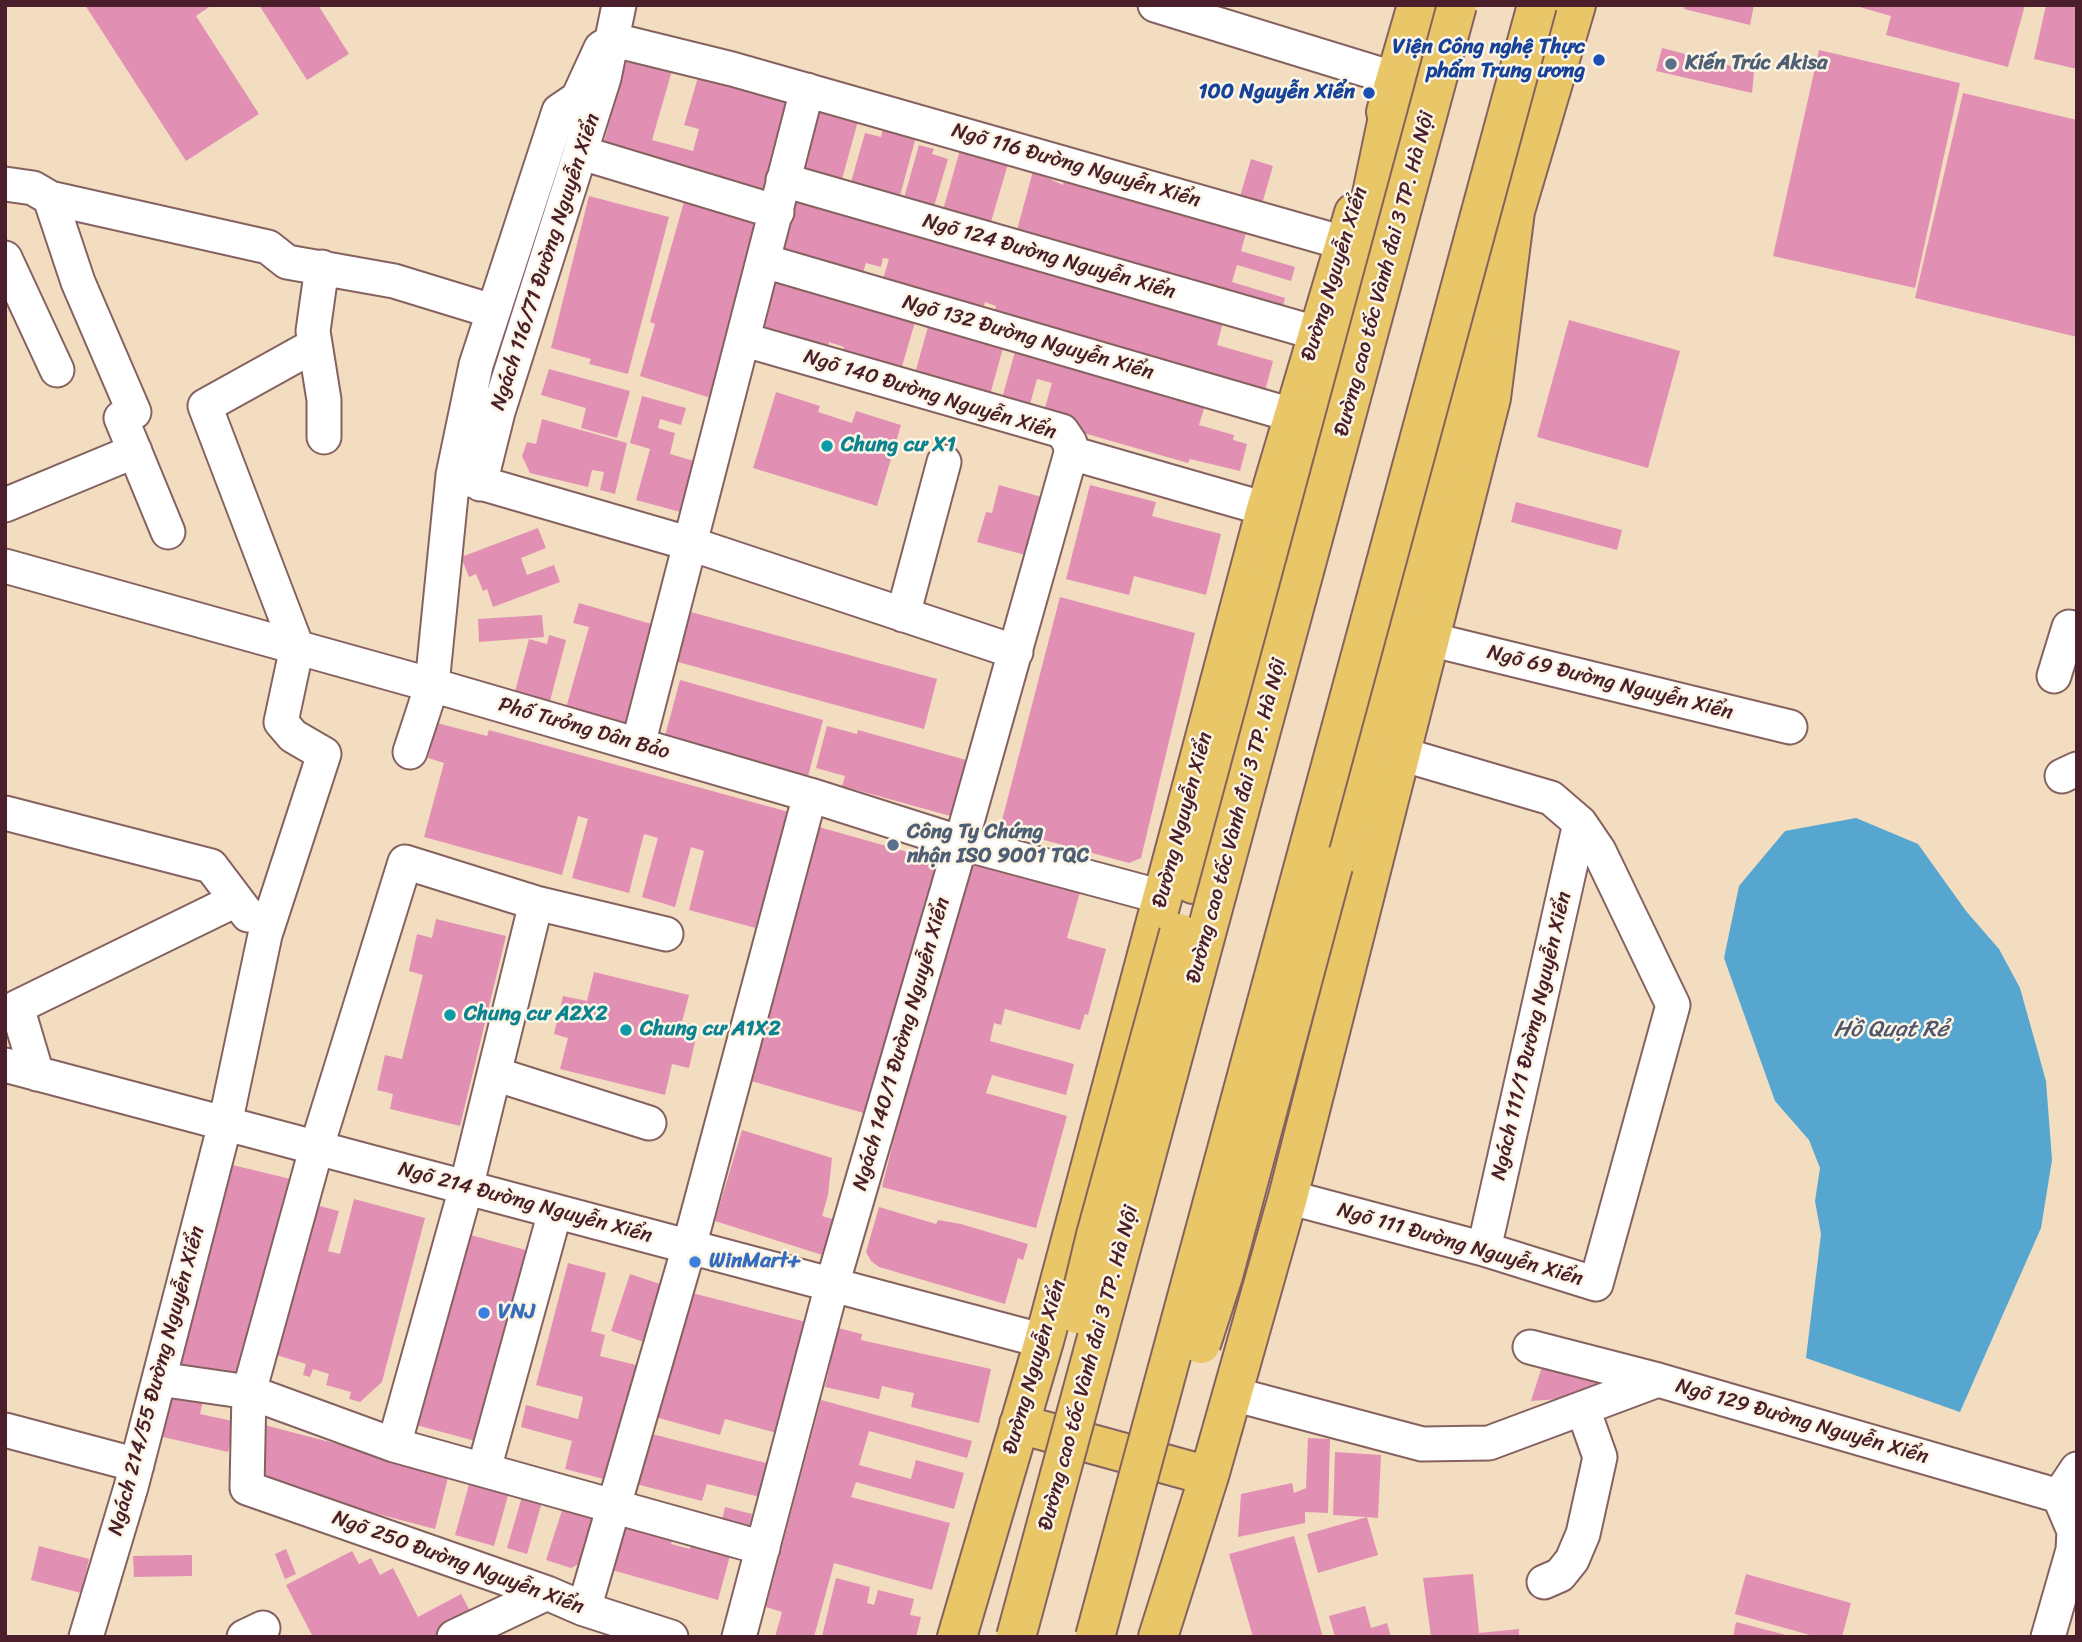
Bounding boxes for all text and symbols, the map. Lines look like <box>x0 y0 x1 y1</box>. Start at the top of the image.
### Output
place label: Viện Công nghệ Thực phẩm Trung ương <box>1393 35 1585 85</box>
place label: Kiến Trúc Akisa <box>1685 51 1828 77</box>
marker: Viện Công nghệ Thực phẩm Trung ương <box>1591 52 1607 68</box>
marker: Kiến Trúc Akisa <box>1663 56 1679 72</box>
place label: 100 Nguyễn Xiển <box>1199 80 1355 106</box>
marker: 100 Nguyễn Xiển <box>1361 85 1377 101</box>
street label: Đường cao tốc Vành đai 3 TP. Hà Nội <box>1329 109 1441 439</box>
street label: Ngách 116/71 Đường Nguyễn Xiển <box>486 111 606 413</box>
street label: Ngõ 116 Đường Nguyễn Xiển <box>949 118 1203 214</box>
street label: Đường Nguyễn Xiển <box>1297 184 1373 364</box>
street label: Ngõ 124 Đường Nguyễn Xiển <box>920 209 1178 305</box>
street label: Ngõ 132 Đường Nguyễn Xiển <box>899 290 1157 386</box>
street label: Ngõ 140 Đường Nguyễn Xiển <box>801 345 1059 445</box>
place label: Chung cư X1 <box>841 433 956 459</box>
marker: Chung cư X1 <box>819 438 835 454</box>
street label: Ngõ 69 Đường Nguyễn Xiển <box>1485 640 1735 726</box>
street label: Đường cao tốc Vành đai 3 TP. Hà Nội <box>1181 656 1293 986</box>
street label: Phố Tưởng Dân Bảo <box>496 693 672 765</box>
street label: Đường Nguyễn Xiển <box>1147 729 1219 911</box>
place label: Công Ty Chứng nhận ISO 9001 TQC <box>907 820 1089 870</box>
marker: Công Ty Chứng nhận ISO 9001 TQC <box>885 837 901 853</box>
street label: Ngách 111/1 Đường Nguyễn Xiển <box>1487 889 1577 1183</box>
street label: Ngách 140/1 Đường Nguyễn Xiển <box>848 895 956 1193</box>
place label: Chung cư A2X2 <box>464 1002 608 1028</box>
marker: Chung cư A2X2 <box>442 1007 458 1023</box>
water label: Hồ Quạt Rẻ <box>1834 1016 1948 1044</box>
place label: Chung cư A1X2 <box>640 1017 781 1043</box>
marker: Chung cư A1X2 <box>618 1022 634 1038</box>
street label: Ngõ 214 Đường Nguyễn Xiển <box>395 1157 655 1249</box>
street label: Ngõ 111 Đường Nguyễn Xiển <box>1334 1198 1586 1292</box>
street label: Đường cao tốc Vành đai 3 TP. Hà Nội <box>1033 1203 1145 1533</box>
street label: Ngách 214/55 Đường Nguyễn Xiển <box>104 1224 210 1538</box>
place label: WinMart+ <box>709 1249 801 1275</box>
marker: WinMart+ <box>687 1254 703 1270</box>
street label: Đường Nguyễn Xiển <box>998 1277 1072 1457</box>
place label: VNJ <box>498 1300 535 1326</box>
marker: VNJ <box>476 1305 492 1321</box>
street label: Ngõ 129 Đường Nguyễn Xiển <box>1673 1374 1931 1470</box>
street label: Ngõ 250 Đường Nguyễn Xiển <box>329 1506 587 1620</box>

